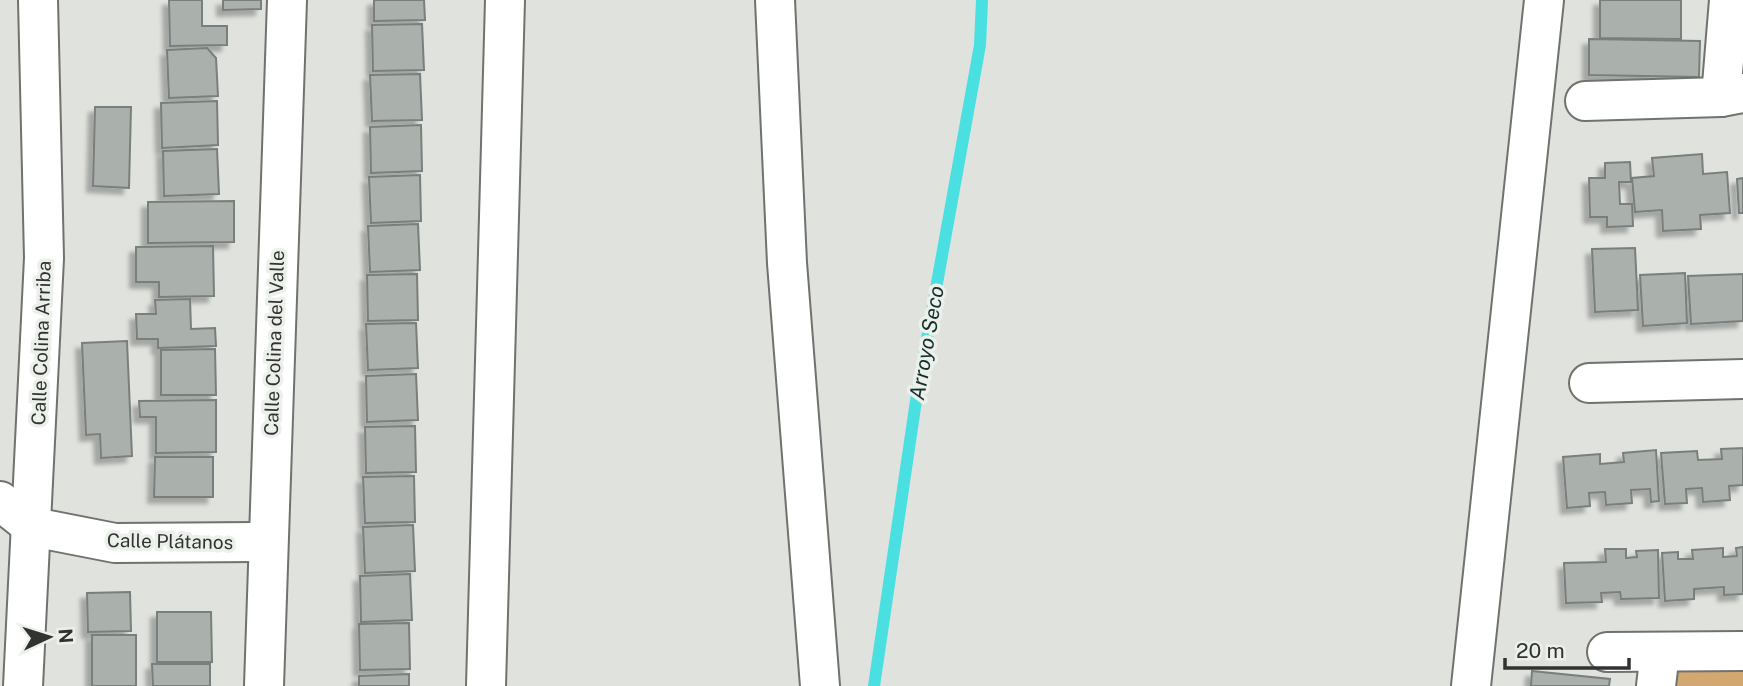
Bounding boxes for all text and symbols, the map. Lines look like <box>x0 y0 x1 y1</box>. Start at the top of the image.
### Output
street label: Calle Colina del Valle <box>260 250 288 436</box>
street label: Calle Colina Arriba <box>27 260 55 426</box>
water label: Arroyo Seco <box>904 284 949 402</box>
street label: Calle Plátanos <box>107 529 233 553</box>
north arrow <box>14 602 84 672</box>
scale bar <box>1505 626 1629 670</box>
text: N <box>54 628 77 644</box>
text: 20 m <box>1516 638 1565 663</box>

